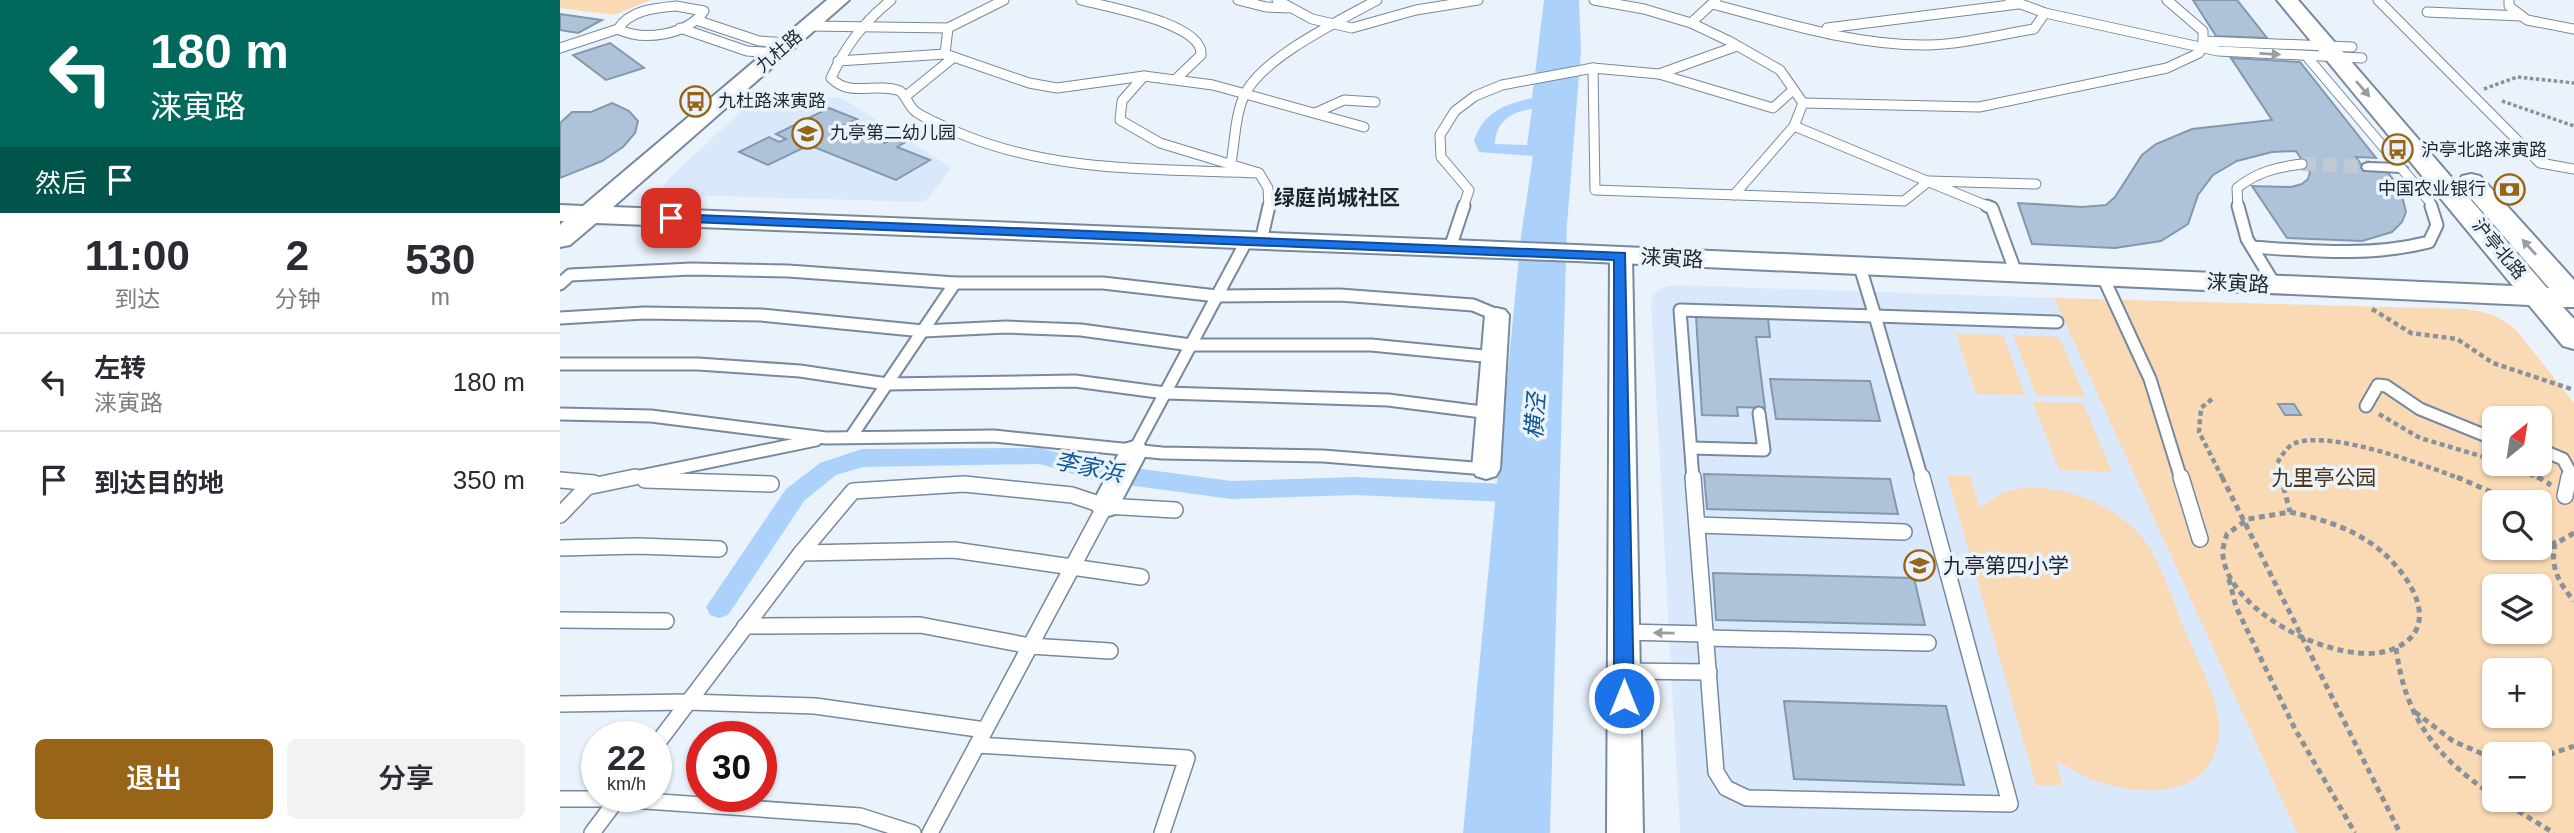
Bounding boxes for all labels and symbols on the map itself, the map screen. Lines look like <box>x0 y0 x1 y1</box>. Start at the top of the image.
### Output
street label: 九杜路 <box>752 26 806 76</box>
one-way arrow <box>2260 48 2282 59</box>
one-way arrow <box>2355 81 2370 98</box>
bus stop icon: 九杜路涞寅路 <box>678 84 712 118</box>
place label: 九杜路涞寅路 <box>718 91 826 111</box>
school or university icon: 九亭第二幼儿园 <box>790 116 824 150</box>
place label: 九亭第二幼儿园 <box>830 123 956 143</box>
bus stop icon: 沪亭北路涞寅路 <box>2381 133 2415 167</box>
place label: 沪亭北路涞寅路 <box>2421 140 2547 160</box>
bank icon: 中国农业银行 <box>2492 172 2526 206</box>
place label: 中国农业银行 <box>2378 179 2486 199</box>
district label: 绿庭尚城社区 <box>1274 186 1400 209</box>
pin <box>641 188 701 248</box>
street label: 沪亭北路 <box>2468 215 2530 283</box>
one-way arrow <box>2522 238 2537 255</box>
street label: 涞寅路 <box>1640 245 1704 271</box>
street label: 涞寅路 <box>2206 270 2270 296</box>
water label: 横泾 <box>1520 390 1550 440</box>
north arrow <box>2482 406 2552 476</box>
water label: 李家浜 <box>1053 447 1127 487</box>
park label: 九里亭公园 <box>2272 466 2377 489</box>
school or university icon: 九亭第四小学 <box>1903 548 1937 582</box>
place label: 九亭第四小学 <box>1943 554 2069 577</box>
one-way arrow <box>1653 627 1675 638</box>
position arrow <box>1587 661 1661 735</box>
speed limit sign: 30 <box>686 721 777 812</box>

